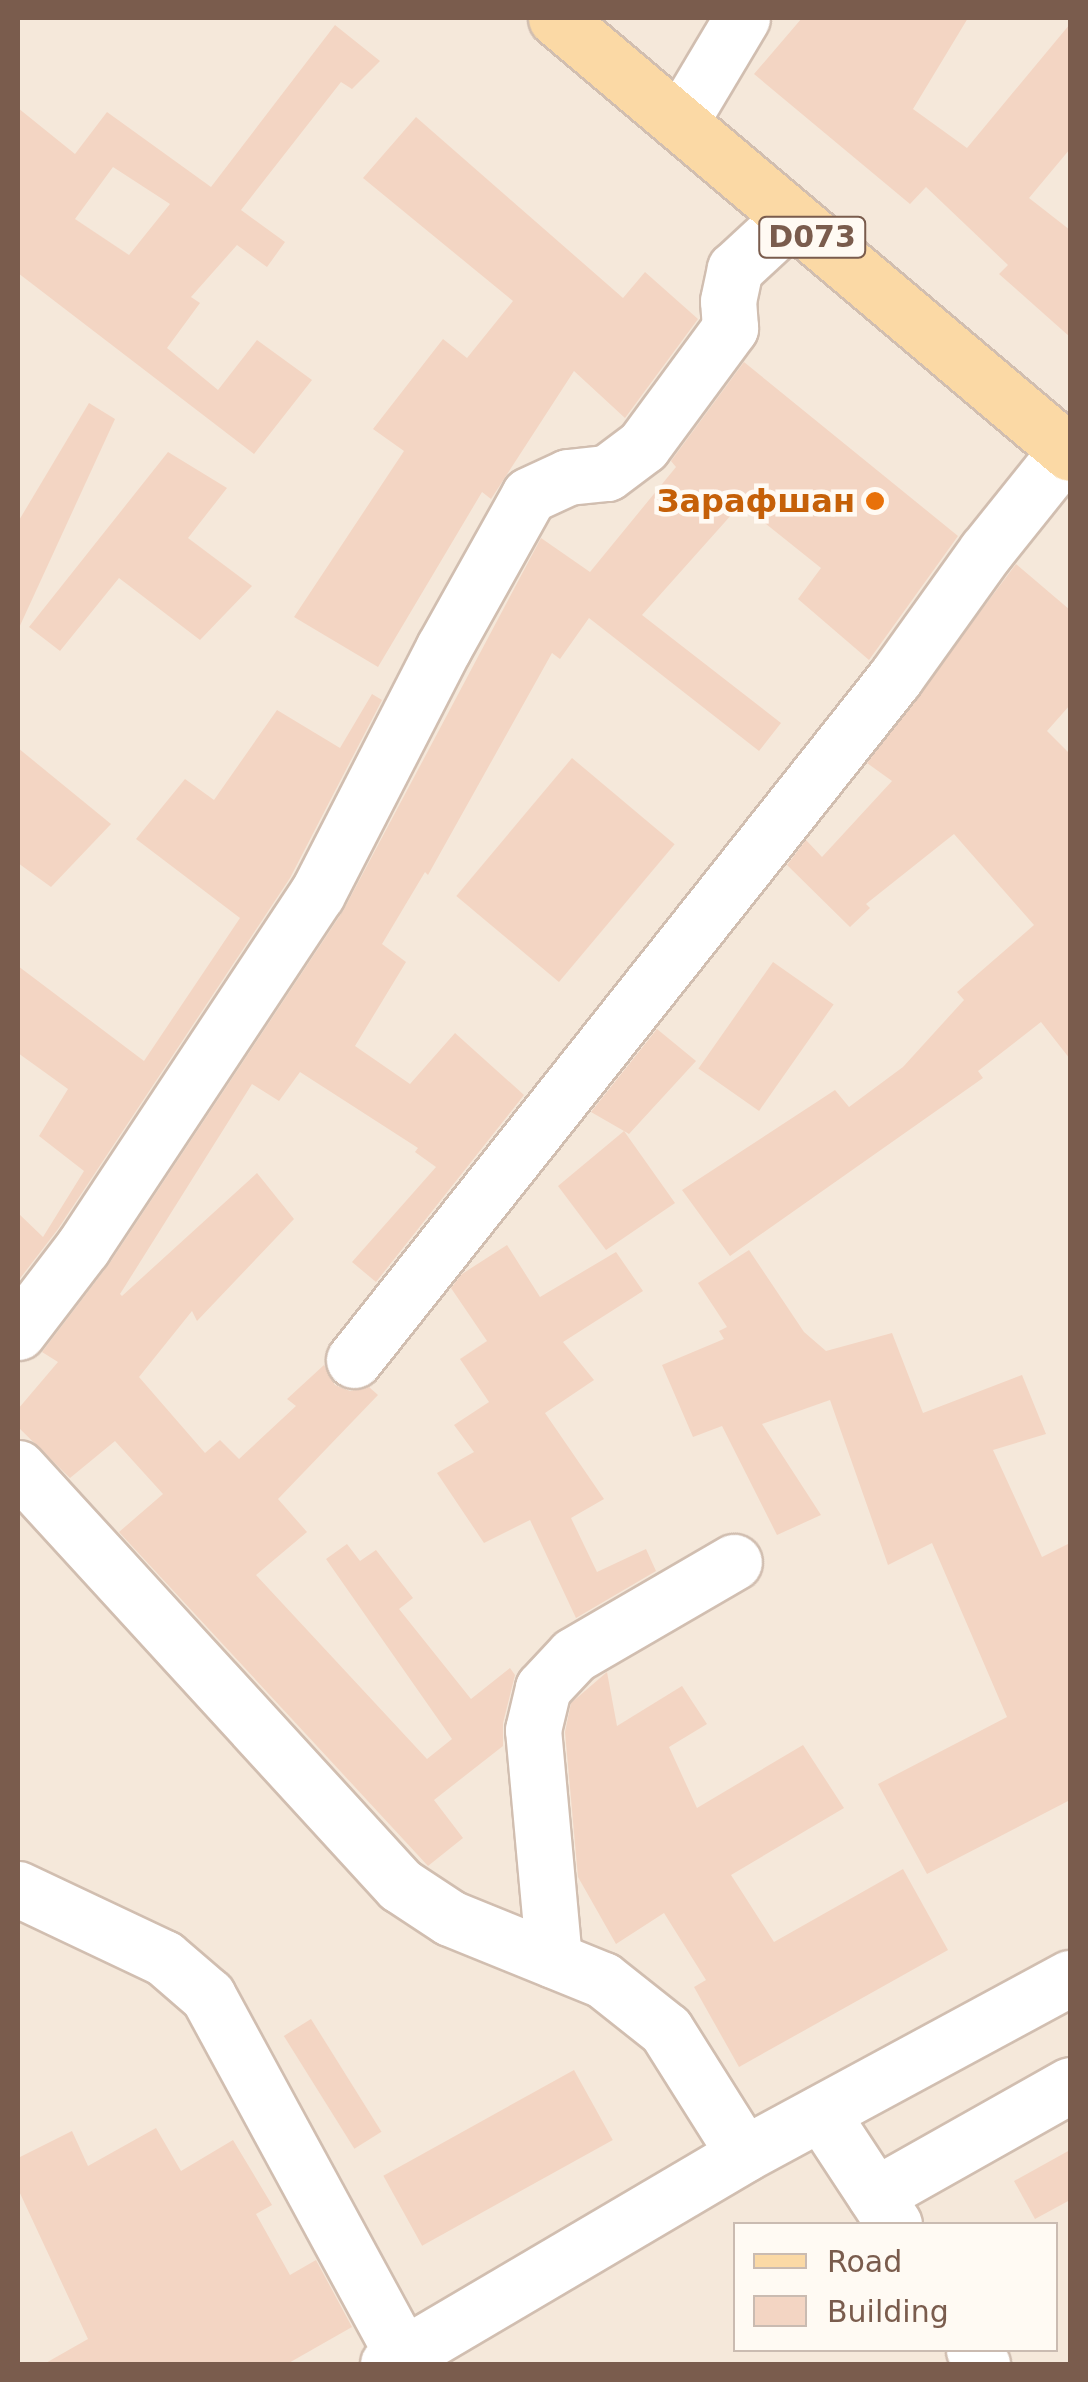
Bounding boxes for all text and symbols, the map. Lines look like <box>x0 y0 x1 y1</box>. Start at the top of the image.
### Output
road number: D073 <box>757 212 867 262</box>
place label: Зарафшан <box>657 482 855 520</box>
marker: Зарафшан <box>864 490 886 512</box>
legend <box>733 2222 1058 2352</box>
text: Road <box>827 2244 902 2279</box>
text: Building <box>827 2294 949 2329</box>

